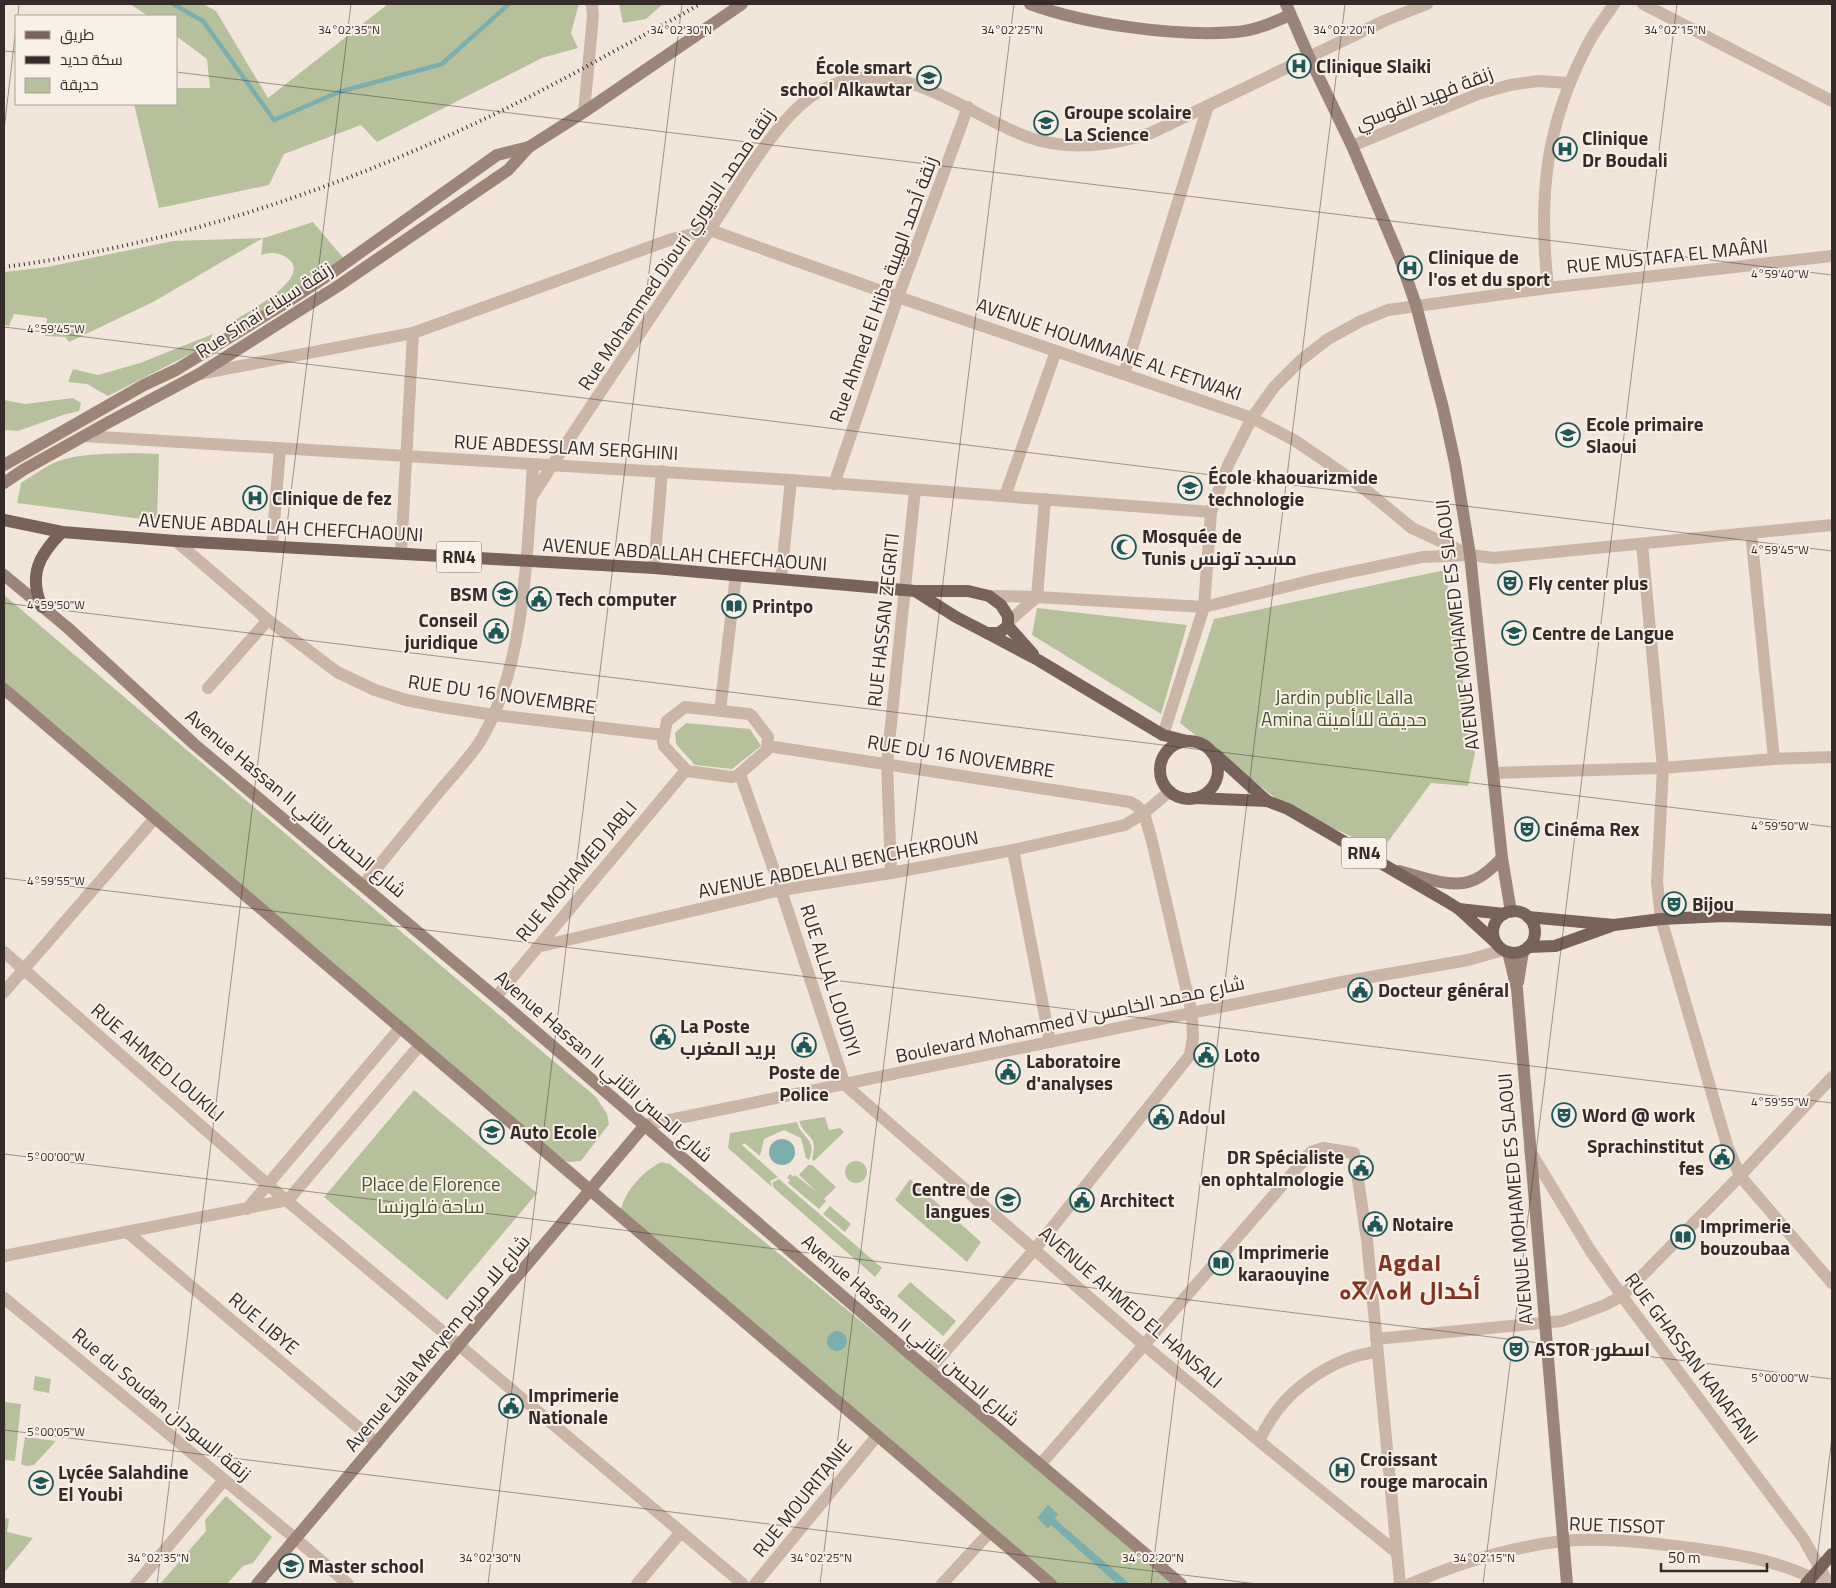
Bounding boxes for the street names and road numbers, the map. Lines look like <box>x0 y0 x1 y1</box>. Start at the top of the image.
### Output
street label: زنقة فهيد القوسي <box>1351 58 1497 138</box>
street label: Rue Mohammed Diouri زنقة محمد الديوري <box>570 102 782 396</box>
street label: Rue Ahmed El Hiba زنقة أحمد الهيبة <box>821 151 944 426</box>
street label: RUE MUSTAFA EL MAÂNI <box>1565 231 1769 280</box>
street label: Rue Sinaï زنقة سيناء <box>189 254 338 365</box>
street label: AVENUE HOUMMANE AL FETWAKI <box>973 289 1246 408</box>
street label: RUE ABDESSLAM SERGHINI <box>453 426 679 467</box>
street label: AVENUE MOHAMED ES SLAOUI <box>1427 498 1486 752</box>
street label: AVENUE ABDALLAH CHEFCHAOUNI <box>138 505 424 548</box>
street label: AVENUE ABDALLAH CHEFCHAOUNI <box>542 529 828 578</box>
street label: RUE HASSAN ZEGRITI <box>859 532 906 708</box>
road number: RN4 <box>436 542 482 572</box>
street label: RUE DU 16 NOVEMBRE <box>406 666 598 721</box>
street label: Avenue Hassan II شارع الحسن الثاني <box>179 701 413 905</box>
street label: RUE DU 16 NOVEMBRE <box>865 726 1057 785</box>
street label: RUE MOHAMED JABLI <box>508 794 643 948</box>
street label: AVENUE ABDELALI BENCHEKROUN <box>695 822 981 905</box>
road number: RN4 <box>1342 838 1386 868</box>
street label: RUE ALLAL LOUDIYI <box>793 900 870 1060</box>
street label: Avenue Hassan II شارع الحسن الثاني <box>488 963 720 1169</box>
street label: Boulevard Mohammed V شارع محمد الخامس <box>893 967 1247 1070</box>
street label: RUE AHMED LOUKILI <box>85 995 231 1128</box>
street label: AVENUE MOHAMED ES SLAOUI <box>1489 1072 1540 1326</box>
street label: AVENUE AHMED EL HANSALI <box>1033 1219 1230 1395</box>
street label: Avenue Hassan II شارع الحسن الثاني <box>795 1227 1027 1433</box>
street label: Avenue Lalla Meryem شارع للا مريم <box>337 1228 536 1458</box>
street label: RUE GHASSAN KANAFANI <box>1618 1266 1766 1449</box>
street label: RUE LIBYE <box>223 1284 306 1361</box>
street label: Rue du Soudan زنقة السودان <box>66 1320 258 1487</box>
street label: RUE MOURITANIE <box>745 1433 858 1563</box>
street label: RUE TISSOT <box>1569 1508 1666 1541</box>

